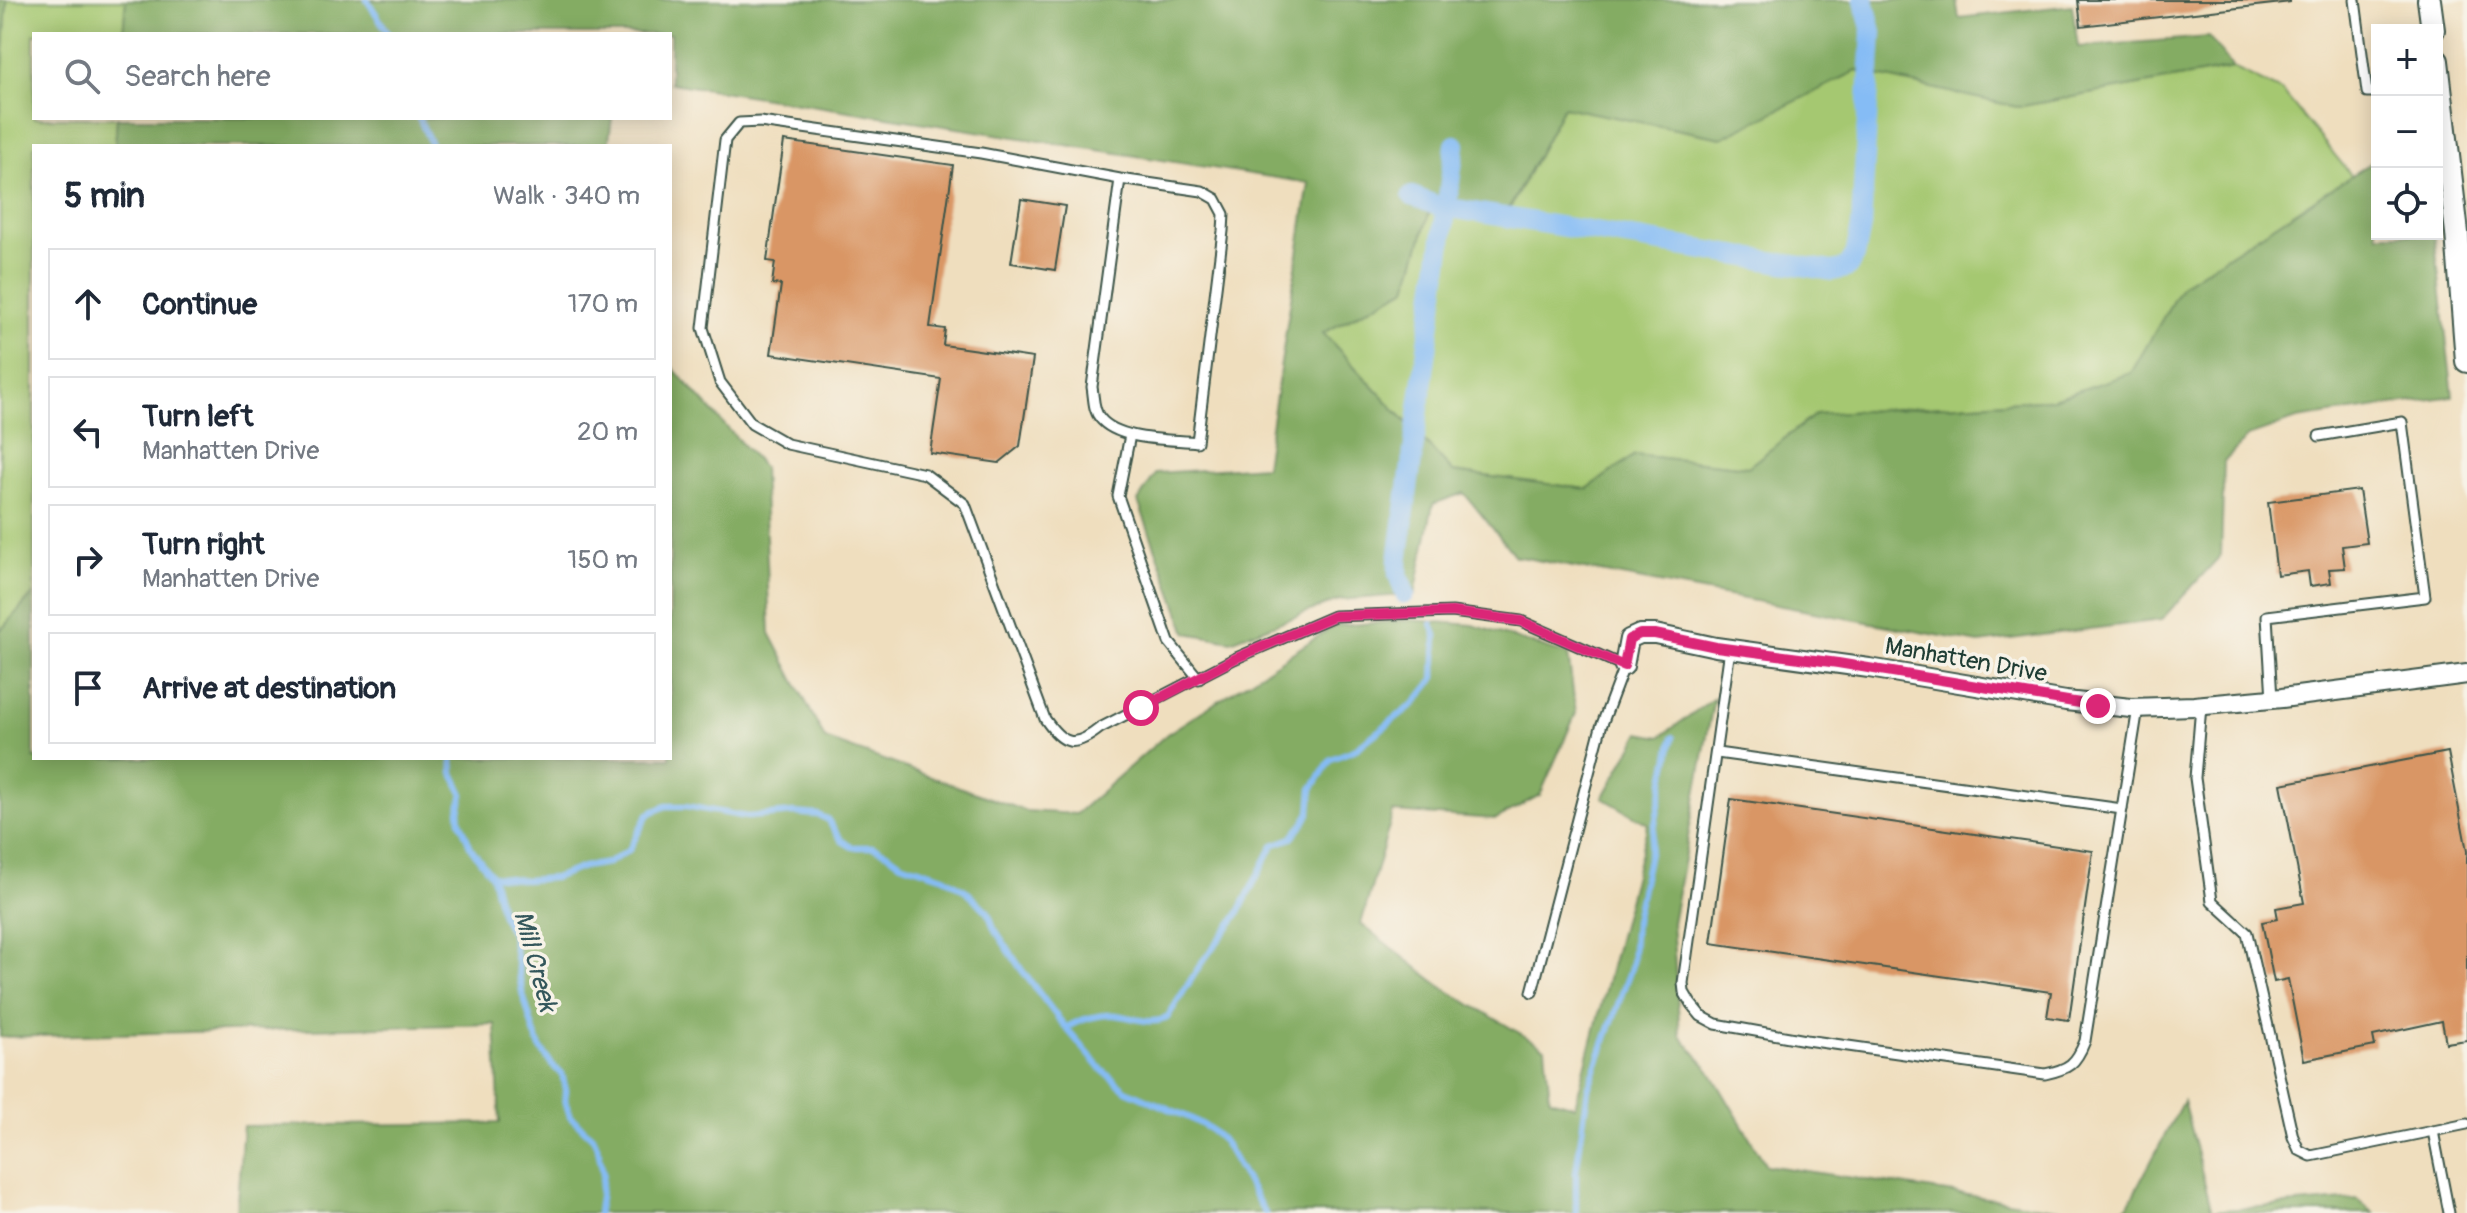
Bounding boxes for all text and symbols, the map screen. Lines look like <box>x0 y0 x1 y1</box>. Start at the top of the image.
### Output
map controls <box>2371 24 2443 240</box>
button: + <box>2371 24 2443 96</box>
search box <box>32 32 672 120</box>
icon: search <box>60 54 104 98</box>
text: Search here <box>124 58 271 95</box>
button: − <box>2371 96 2443 168</box>
button: locate <box>2371 168 2443 240</box>
text: 5 min <box>64 175 145 218</box>
text: Walk · 340 m <box>493 180 640 212</box>
icon: ahead <box>66 282 110 326</box>
text: Continue <box>142 286 257 323</box>
text: 170 m <box>568 288 638 320</box>
text: Turn left <box>142 398 253 435</box>
icon: left <box>66 410 110 454</box>
text: 20 m <box>577 416 638 448</box>
text: Manhatten Drive <box>142 435 319 467</box>
text: Turn right <box>142 526 265 563</box>
icon: right <box>66 538 110 582</box>
text: 150 m <box>567 544 638 576</box>
text: Manhatten Drive <box>142 563 319 595</box>
street label: Manhatten Drive <box>1883 632 2049 689</box>
icon: arrive <box>66 666 110 710</box>
text: Arrive at destination <box>142 670 396 707</box>
route end <box>2080 688 2116 724</box>
route start <box>1123 690 1159 726</box>
water label: Mill Creek <box>506 907 564 1017</box>

